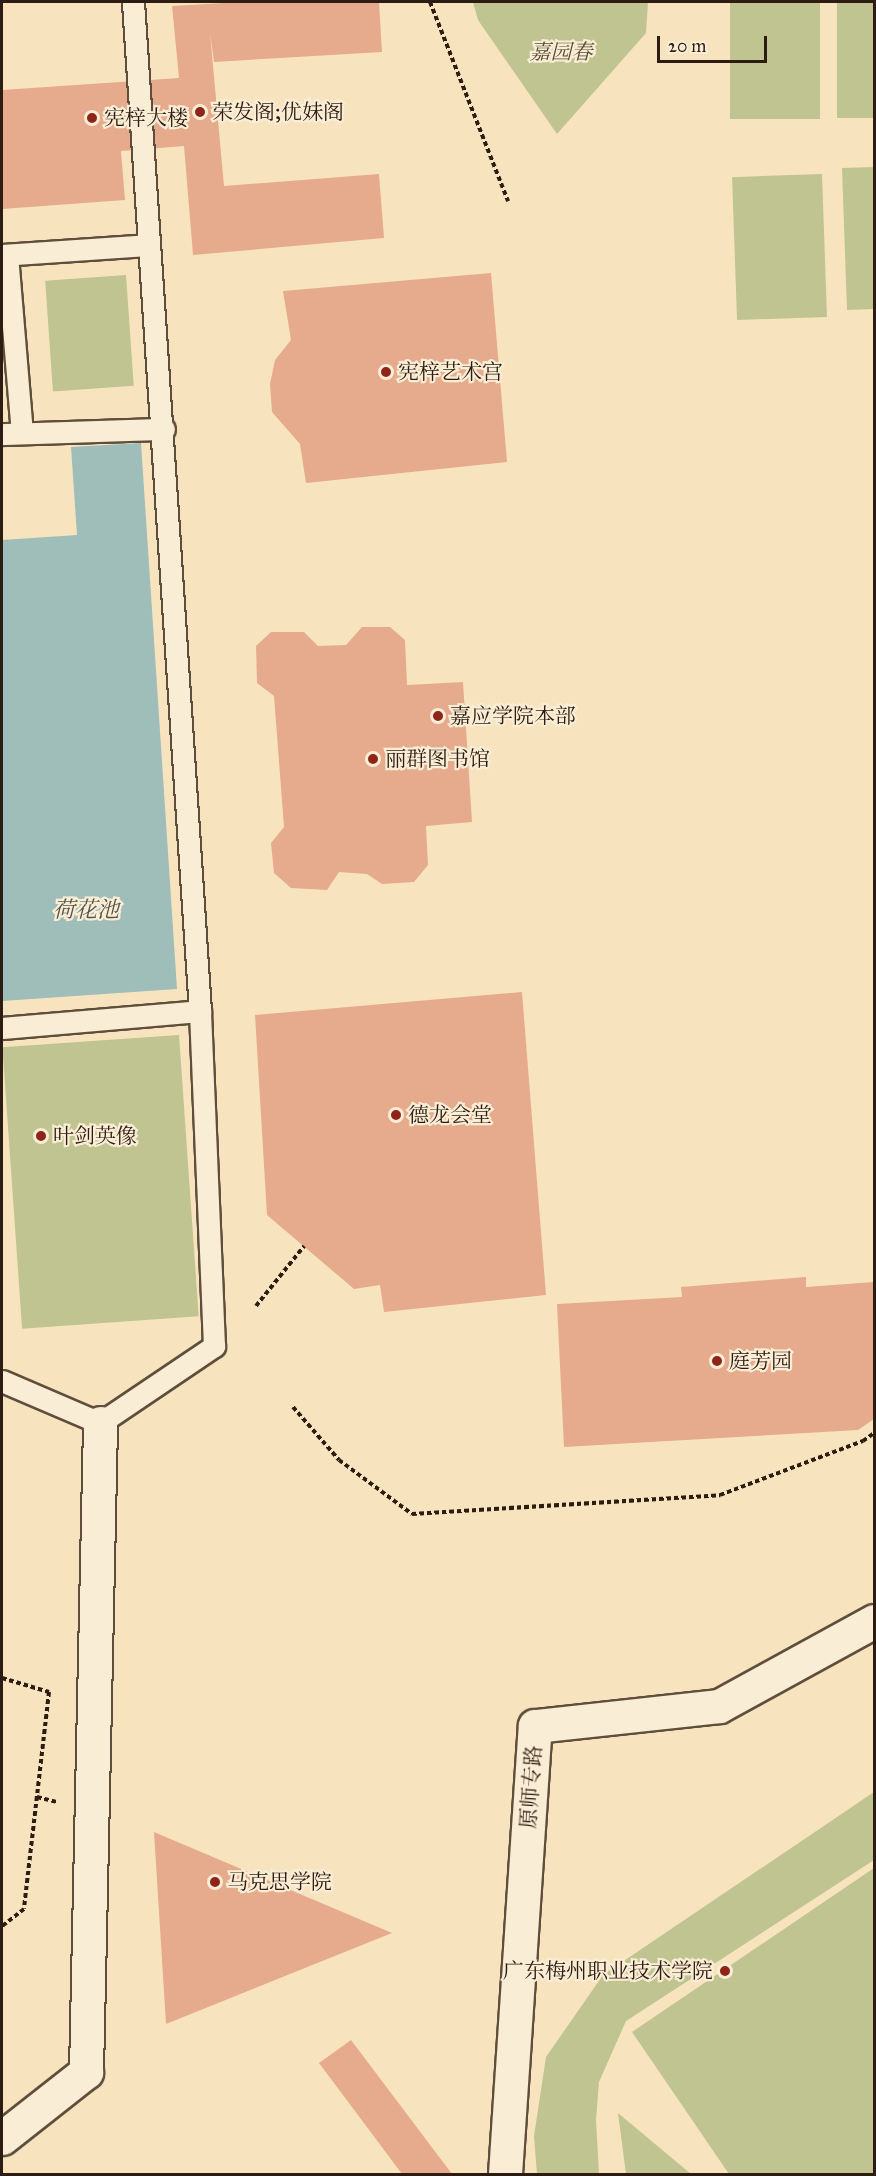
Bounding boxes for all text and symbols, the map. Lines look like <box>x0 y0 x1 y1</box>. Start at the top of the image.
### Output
scale bar <box>660 24 770 62</box>
text: 20 m <box>668 35 706 57</box>
park label: 嘉园春 <box>530 39 592 65</box>
place label: 荣发阁;优妹阁 <box>212 99 344 125</box>
place label: 宪梓大楼 <box>104 105 188 131</box>
marker: 荣发阁;优妹阁 <box>193 105 207 119</box>
marker: 宪梓大楼 <box>85 111 99 125</box>
place label: 宪梓艺术宫 <box>398 359 503 385</box>
marker: 宪梓艺术宫 <box>379 365 393 379</box>
place label: 嘉应学院本部 <box>450 703 576 729</box>
marker: 嘉应学院本部 <box>431 709 445 723</box>
place label: 丽群图书馆 <box>385 746 490 772</box>
marker: 丽群图书馆 <box>366 752 380 766</box>
water label: 荷花池 <box>53 897 119 923</box>
place label: 德龙会堂 <box>408 1102 492 1128</box>
marker: 德龙会堂 <box>389 1108 403 1122</box>
place label: 叶剑英像 <box>53 1123 137 1149</box>
marker: 叶剑英像 <box>34 1129 48 1143</box>
place label: 庭芳园 <box>729 1348 792 1374</box>
marker: 庭芳园 <box>710 1354 724 1368</box>
street label: 原师专路 <box>516 1744 546 1830</box>
place label: 马克思学院 <box>227 1869 332 1895</box>
marker: 马克思学院 <box>208 1875 222 1889</box>
place label: 广东梅州职业技术学院 <box>503 1958 713 1984</box>
marker: 广东梅州职业技术学院 <box>718 1964 732 1978</box>

